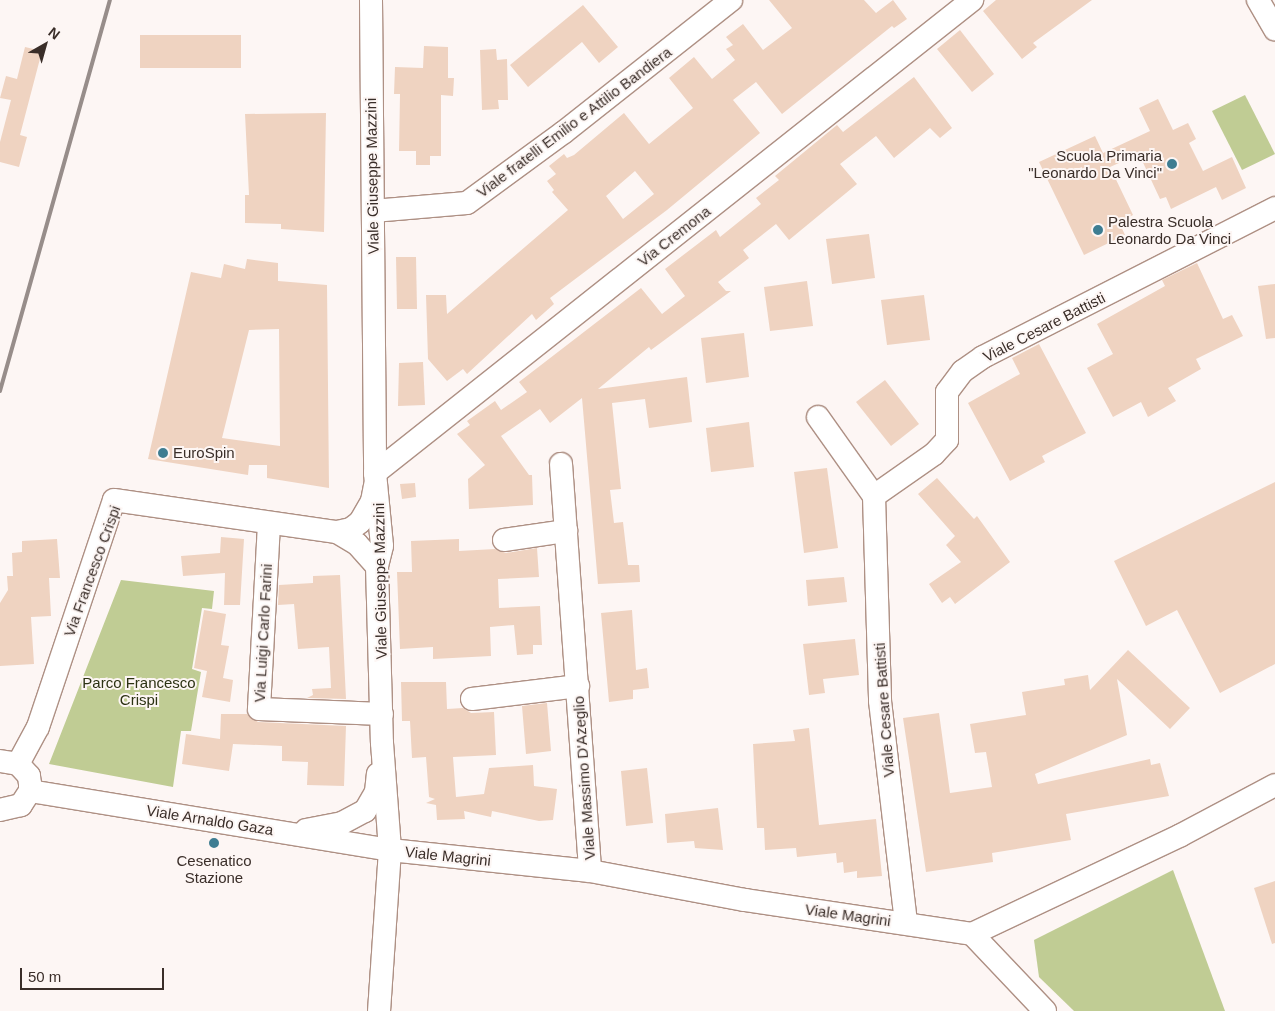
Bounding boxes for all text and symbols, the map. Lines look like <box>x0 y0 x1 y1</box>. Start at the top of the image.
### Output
north arrow <box>20 20 70 70</box>
text: N <box>45 24 63 43</box>
street label: Viale fratelli Emilio e Attilio Bandiera <box>473 43 675 201</box>
street label: Viale Giuseppe Mazzini <box>362 98 382 254</box>
place label: Scuola Primaria "Leonardo Da Vinci" <box>1028 146 1162 181</box>
marker: Scuola Primaria "Leonardo Da Vinci" <box>1166 158 1178 170</box>
street label: Via Cremona <box>634 202 714 270</box>
place label: Palestra Scuola Leonardo Da Vinci <box>1108 212 1231 247</box>
marker: Palestra Scuola Leonardo Da Vinci <box>1092 224 1104 236</box>
street label: Viale Cesare Battisti <box>980 288 1108 366</box>
place label: EuroSpin <box>173 444 235 462</box>
marker: EuroSpin <box>157 447 169 459</box>
street label: Via Francesco Crispi <box>60 503 124 639</box>
street label: Viale Giuseppe Mazzini <box>370 503 390 659</box>
street label: Via Luigi Carlo Farini <box>250 563 276 703</box>
street label: Viale Cesare Battisti <box>870 642 898 778</box>
park label: Parco Francesco Crispi <box>82 673 196 708</box>
street label: Viale Massimo D'Azeglio <box>569 695 599 861</box>
street label: Viale Arnaldo Gaza <box>145 801 275 839</box>
marker: Cesenatico Stazione <box>208 837 220 849</box>
street label: Viale Magrini <box>404 843 492 869</box>
place label: Cesenatico Stazione <box>176 851 252 886</box>
street label: Viale Magrini <box>804 900 892 930</box>
scale bar <box>22 958 166 990</box>
text: 50 m <box>28 968 61 985</box>

